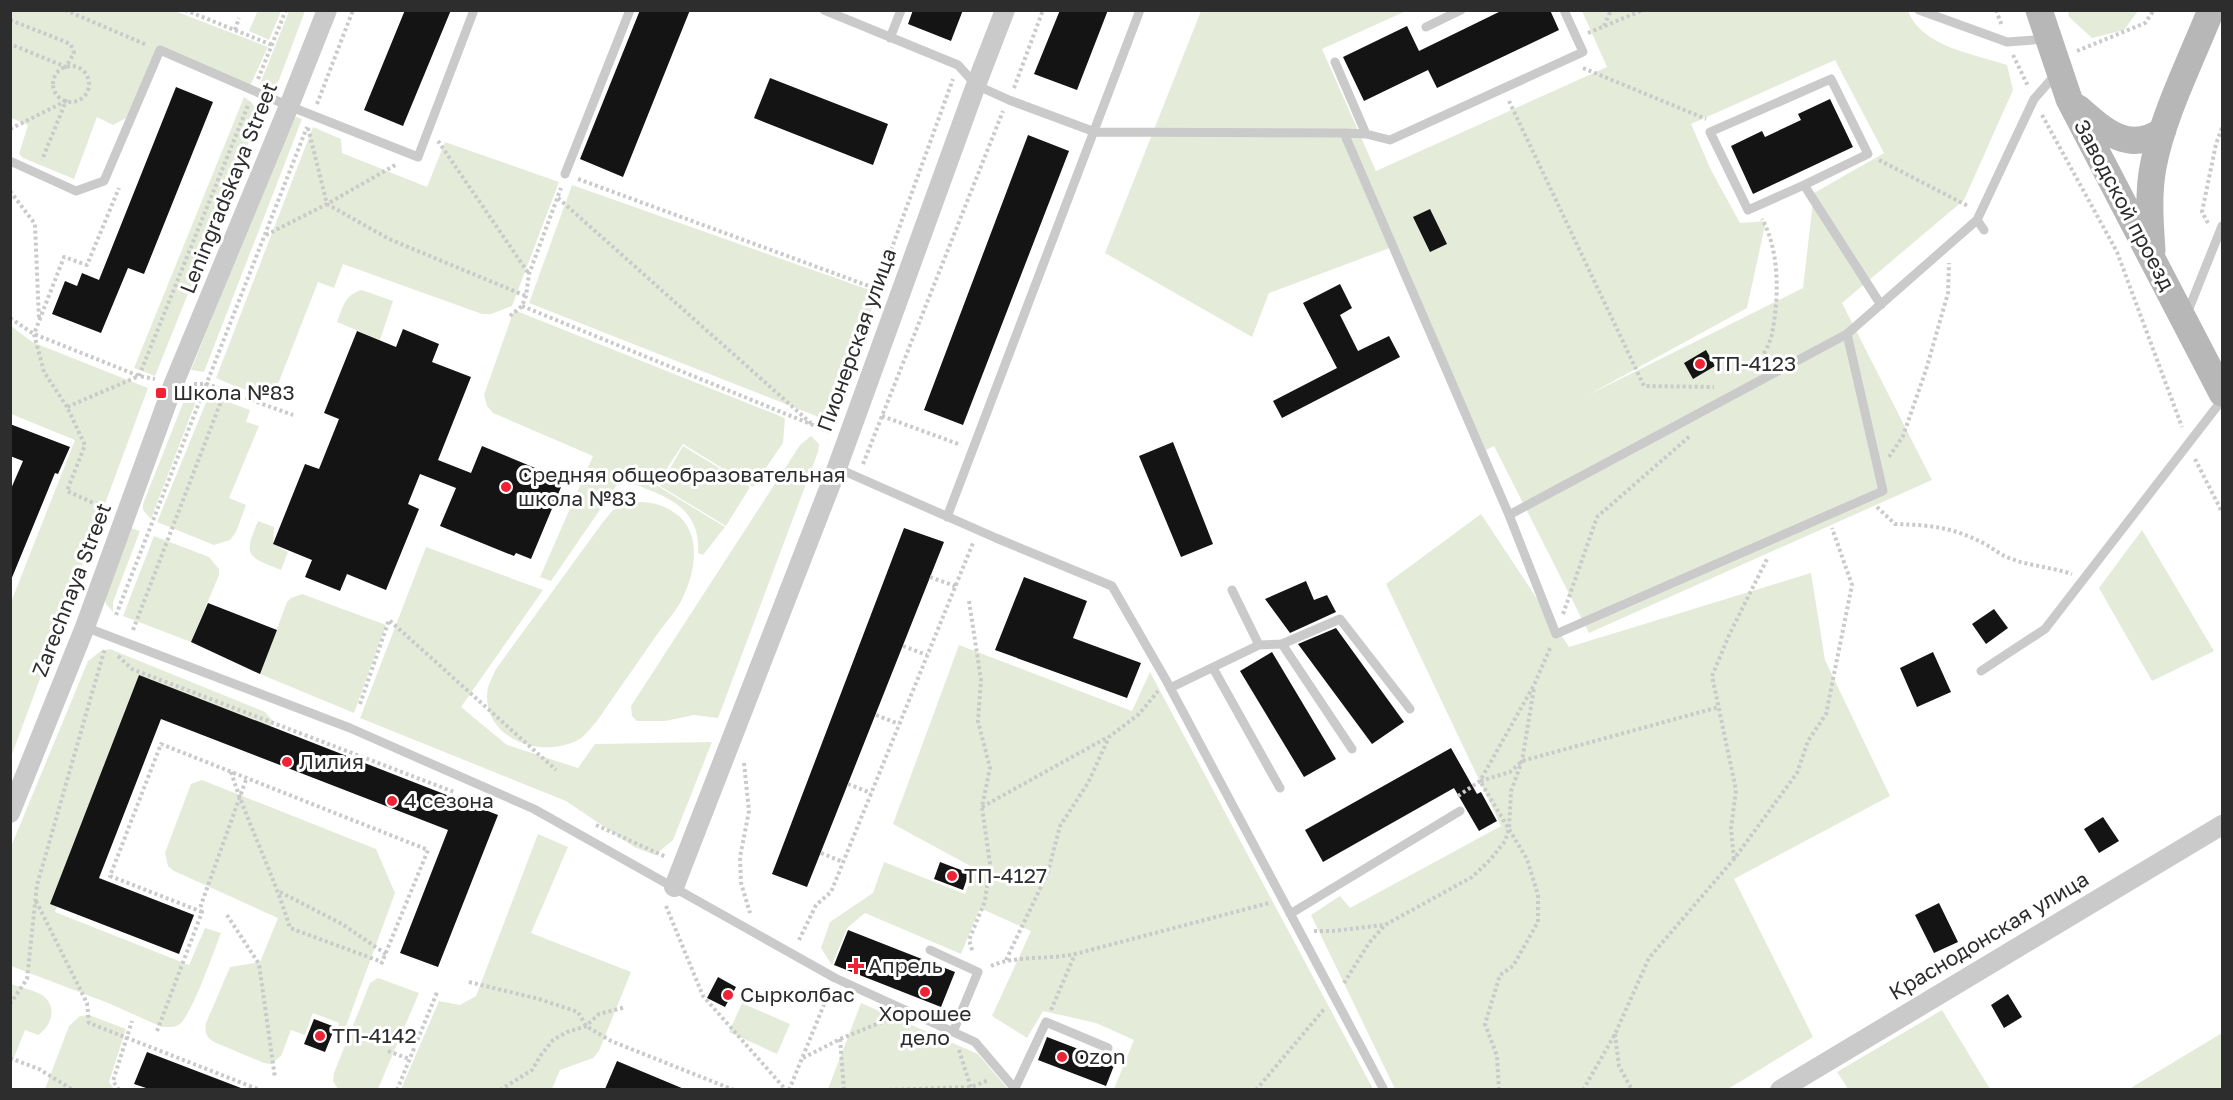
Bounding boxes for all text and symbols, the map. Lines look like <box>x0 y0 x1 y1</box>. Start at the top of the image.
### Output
street label: Leningradskaya Street <box>174 78 282 297</box>
street label: Заводской проезд <box>2069 115 2181 295</box>
street label: Пионерская улица <box>811 245 901 435</box>
place label: ТП-4123 <box>1712 350 1796 376</box>
marker: ТП-4123 <box>1693 357 1707 371</box>
place label: Школа №83 <box>173 379 295 405</box>
marker: Школа №83 <box>154 386 168 400</box>
place label: Средняя общеобразовательная школа №83 <box>518 461 846 511</box>
marker: Средняя общеобразовательная школа №83 <box>499 480 513 494</box>
street label: Zarechnaya Street <box>26 499 116 680</box>
place label: Лилия <box>299 748 364 774</box>
marker: Лилия <box>280 755 294 769</box>
place label: 4 сезона <box>404 787 494 813</box>
marker: 4 сезона <box>385 794 399 808</box>
place label: ТП-4127 <box>964 862 1047 888</box>
street label: Краснодонская улица <box>1884 865 2093 1005</box>
marker: ТП-4127 <box>945 869 959 883</box>
place label: Апрель <box>868 952 943 978</box>
marker: Апрель <box>849 959 863 973</box>
place label: Сырколбас <box>740 981 855 1007</box>
marker: Хорошее дело <box>918 985 932 999</box>
marker: Сырколбас <box>721 988 735 1002</box>
place label: Хорошее дело <box>879 1000 971 1050</box>
place label: ТП-4142 <box>332 1022 417 1048</box>
marker: ТП-4142 <box>313 1029 327 1043</box>
place label: Ozon <box>1074 1043 1126 1069</box>
marker: Ozon <box>1055 1050 1069 1064</box>

